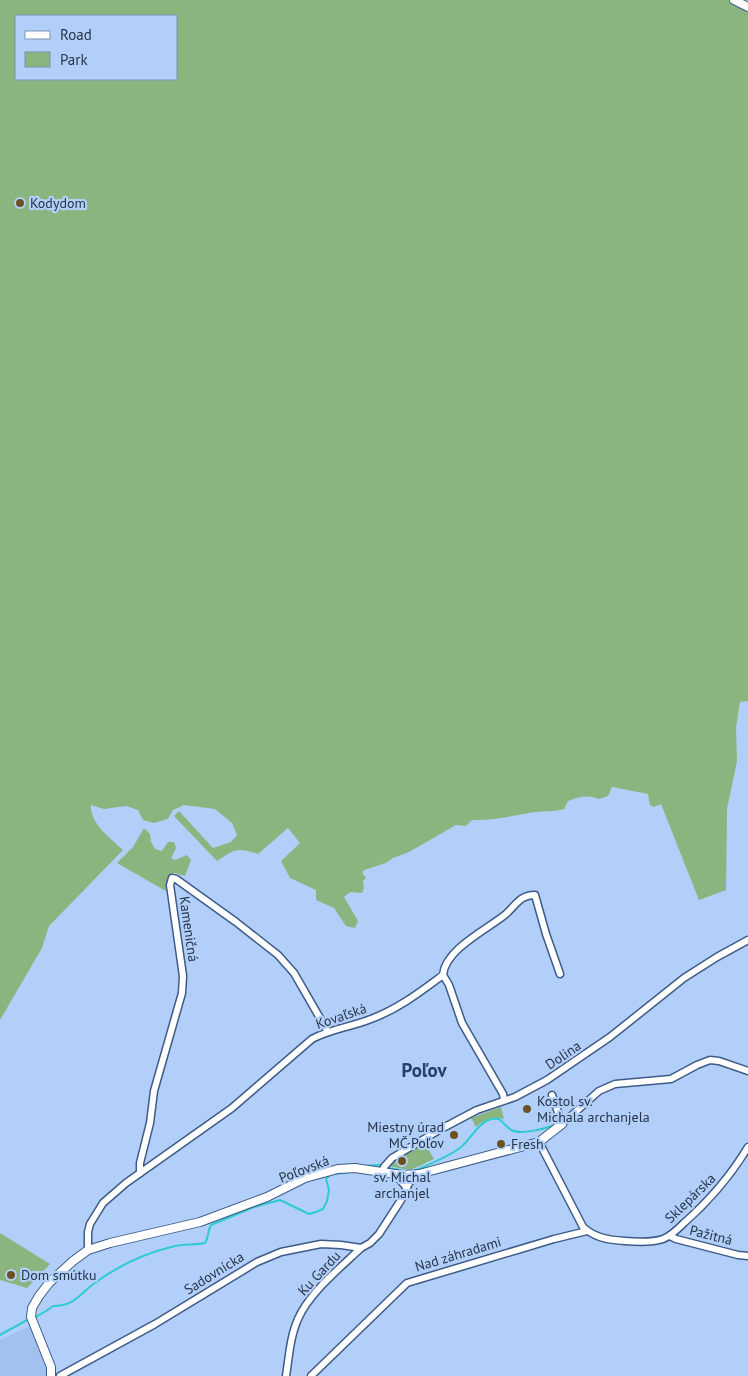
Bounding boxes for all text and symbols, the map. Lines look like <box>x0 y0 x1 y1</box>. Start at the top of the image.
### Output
legend <box>15 15 178 80</box>
text: Road <box>60 25 92 44</box>
text: Park <box>60 50 88 69</box>
place label: Kodydom <box>30 194 86 212</box>
marker: Kodydom <box>14 197 26 209</box>
street label: Kameničná <box>176 895 203 963</box>
street label: Kovaľská <box>313 999 369 1033</box>
street label: Dolina <box>542 1037 584 1073</box>
district label: Poľov <box>401 1058 447 1082</box>
place label: Kostol sv. Michala archanjela <box>537 1092 650 1126</box>
marker: Kostol sv. Michala archanjela <box>521 1103 533 1115</box>
place label: Miestny úrad MČ Poľov <box>367 1118 444 1152</box>
marker: Miestny úrad MČ Poľov <box>448 1129 460 1141</box>
place label: Fresh <box>511 1135 544 1153</box>
marker: Fresh <box>495 1138 507 1150</box>
street label: Poľovská <box>276 1151 332 1187</box>
marker: sv. Michal archanjel <box>396 1155 408 1167</box>
place label: sv. Michal archanjel <box>373 1168 431 1202</box>
street label: Sklepárska <box>661 1169 719 1227</box>
street label: Pažitná <box>688 1221 734 1249</box>
street label: Nad záhradami <box>413 1232 503 1276</box>
street label: Sadovnícka <box>181 1247 247 1298</box>
street label: Ku Gardu <box>294 1247 344 1299</box>
place label: Dom smútku <box>21 1266 97 1284</box>
marker: Dom smútku <box>5 1269 17 1281</box>

